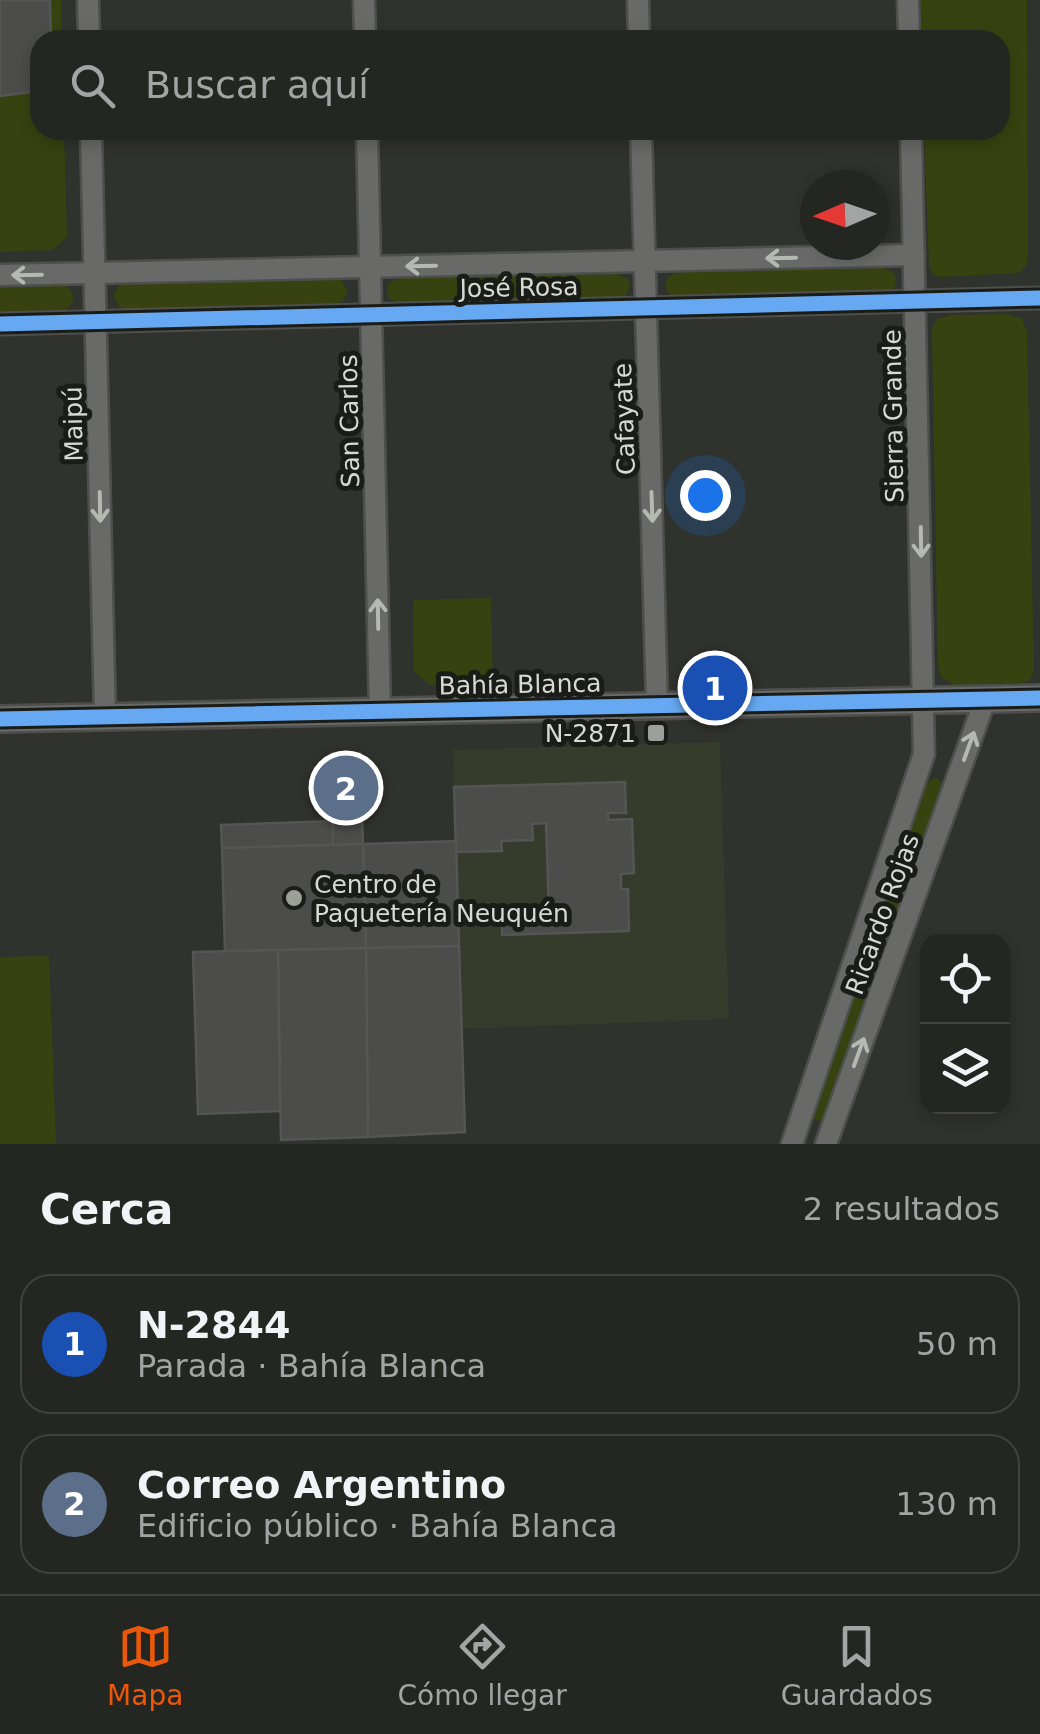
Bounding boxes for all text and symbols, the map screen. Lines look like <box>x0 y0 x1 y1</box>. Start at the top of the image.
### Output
search box <box>30 30 1010 140</box>
icon: search <box>65 58 120 113</box>
text: Buscar aquí <box>145 63 369 107</box>
north arrow <box>800 170 890 260</box>
one-way arrow <box>766 248 798 268</box>
one-way arrow <box>406 256 438 275</box>
one-way arrow <box>11 265 43 284</box>
street label: José Rosa <box>457 272 579 303</box>
street label: Sierra Grande <box>877 329 910 503</box>
street label: San Carlos <box>334 354 365 488</box>
street label: Cafayate <box>608 362 641 476</box>
street label: Maipú <box>58 386 89 462</box>
your location <box>680 470 731 521</box>
one-way arrow <box>90 491 109 523</box>
one-way arrow <box>642 491 661 523</box>
one-way arrow <box>911 526 930 558</box>
one-way arrow <box>369 599 388 631</box>
pin: 1 <box>682 650 748 726</box>
street label: Bahía Blanca <box>438 669 602 700</box>
place label: N-2871 <box>545 719 636 748</box>
marker: N-2871 <box>645 722 667 744</box>
one-way arrow <box>961 732 979 763</box>
pin: 2 <box>314 750 378 826</box>
street label: Ricardo Rojas <box>840 830 925 999</box>
place label: Centro de Paquetería Neuquén <box>314 870 569 928</box>
marker: Centro de Paquetería Neuquén <box>283 887 305 909</box>
map controls <box>920 934 1010 1114</box>
button: locate <box>920 934 1010 1024</box>
button: layers <box>920 1024 1010 1114</box>
one-way arrow <box>851 1038 869 1069</box>
text: Cerca <box>40 1185 173 1234</box>
text: 2 resultados <box>803 1190 1000 1228</box>
text: N-2844 <box>137 1303 290 1347</box>
text: 1 <box>63 1325 86 1363</box>
text: 50 m <box>916 1325 998 1363</box>
text: Parada · Bahía Blanca <box>137 1347 486 1385</box>
text: Correo Argentino <box>137 1463 506 1507</box>
text: 2 <box>63 1485 86 1523</box>
text: 130 m <box>896 1485 998 1523</box>
text: Edificio público · Bahía Blanca <box>137 1507 618 1545</box>
tab: Mapa <box>107 1619 183 1712</box>
tab: Cómo llegar <box>397 1619 567 1712</box>
tab: Guardados <box>781 1619 933 1712</box>

